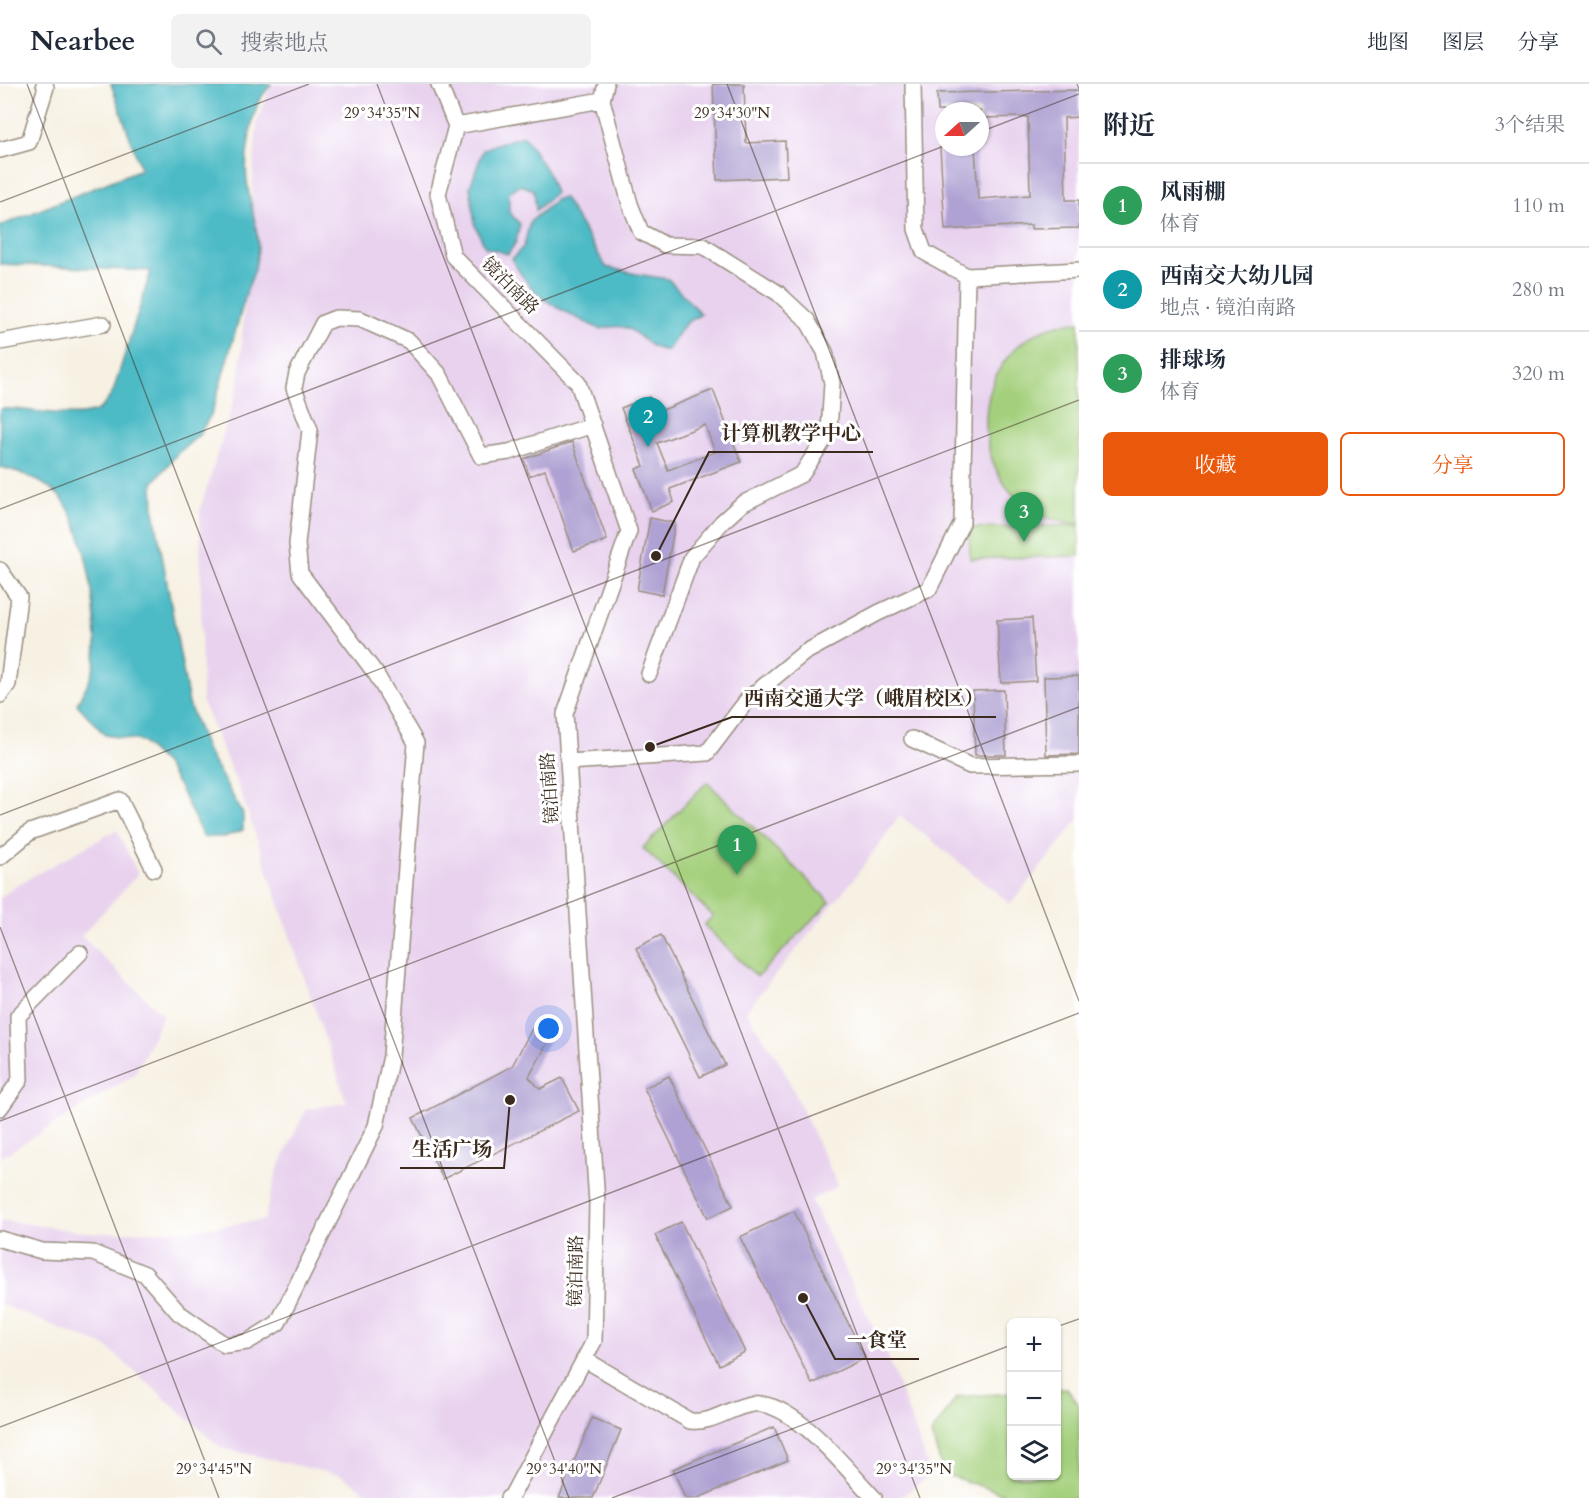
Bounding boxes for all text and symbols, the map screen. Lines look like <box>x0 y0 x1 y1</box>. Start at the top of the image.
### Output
search box <box>171 14 591 68</box>
text: Nearbee <box>30 22 135 60</box>
icon: search <box>192 25 225 58</box>
text: 搜索地点 <box>240 28 328 58</box>
text: 地图 <box>1367 28 1409 57</box>
text: 图层 <box>1442 28 1484 57</box>
text: 分享 <box>1517 28 1559 57</box>
north arrow <box>935 102 989 156</box>
text: 29°34'35"N <box>344 103 420 123</box>
text: 29°34'30"N <box>694 103 770 123</box>
text: 附近 <box>1103 108 1155 143</box>
text: 3个结果 <box>1495 111 1565 138</box>
text: 风雨棚 <box>1160 177 1226 207</box>
text: 1 <box>1117 192 1128 219</box>
text: 110 m <box>1512 192 1565 219</box>
text: 体育 <box>1160 210 1200 237</box>
street label: 镜泊南路 <box>476 252 544 320</box>
text: 西南交大幼儿园 <box>1160 261 1314 291</box>
text: 2 <box>1117 276 1128 303</box>
text: 280 m <box>1512 276 1565 303</box>
text: 地点 · 镜泊南路 <box>1160 294 1296 321</box>
text: 排球场 <box>1160 345 1226 375</box>
text: 3 <box>1117 360 1128 387</box>
text: 320 m <box>1512 360 1565 387</box>
text: 体育 <box>1160 378 1200 405</box>
pin: 2 <box>628 398 668 447</box>
callout: 计算机教学中心 <box>709 414 873 452</box>
text: 计算机教学中心 <box>721 420 861 447</box>
button: 收藏 <box>1103 432 1328 496</box>
button: 分享 <box>1340 432 1565 496</box>
pin: 3 <box>1004 492 1044 542</box>
callout: 西南交通大学（峨眉校区） <box>732 679 996 717</box>
text: 西南交通大学（峨眉校区） <box>744 685 984 712</box>
street label: 镜泊南路 <box>535 751 565 825</box>
pin: 1 <box>718 826 756 875</box>
your location <box>534 1014 563 1043</box>
callout: 生活广场 <box>400 1130 504 1168</box>
text: 生活广场 <box>412 1136 492 1163</box>
street label: 镜泊南路 <box>563 1235 589 1307</box>
map controls <box>1007 1318 1061 1480</box>
button: + <box>1007 1318 1061 1372</box>
callout: 一食堂 <box>835 1321 919 1359</box>
text: 一食堂 <box>847 1327 907 1354</box>
button: − <box>1007 1372 1061 1426</box>
button: layers <box>1007 1426 1061 1480</box>
text: 29°34'45"N <box>176 1459 252 1479</box>
text: 29°34'40"N <box>526 1459 602 1479</box>
text: 29°34'35"N <box>876 1459 952 1479</box>

